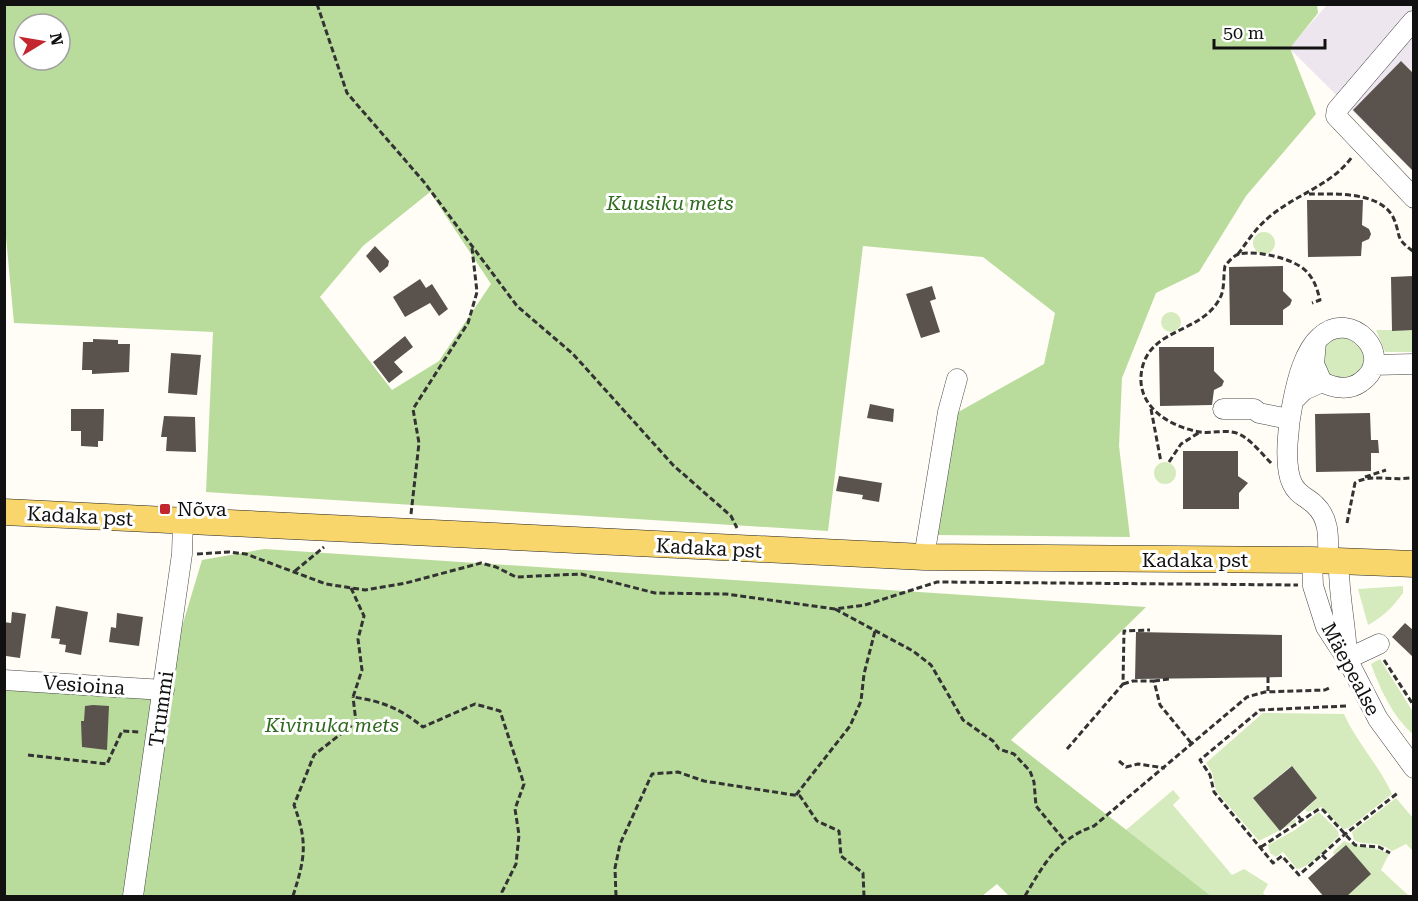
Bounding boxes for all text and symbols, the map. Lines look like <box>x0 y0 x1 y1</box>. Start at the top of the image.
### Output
north arrow <box>12 12 72 72</box>
scale bar <box>1214 12 1325 50</box>
text: 50 m <box>1223 22 1264 43</box>
text: N <box>46 31 67 47</box>
park label: Kuusiku mets <box>606 191 733 215</box>
place label: Nõva <box>177 497 227 521</box>
street label: Kadaka pst <box>26 501 134 531</box>
marker: Nõva <box>158 502 172 516</box>
street label: Kadaka pst <box>655 533 763 563</box>
street label: Kadaka pst <box>1142 548 1249 572</box>
street label: Mäepealse <box>1316 618 1386 720</box>
street label: Trummi <box>144 669 178 749</box>
street label: Vesioina <box>42 670 126 700</box>
park label: Kivinuka mets <box>264 713 399 737</box>

